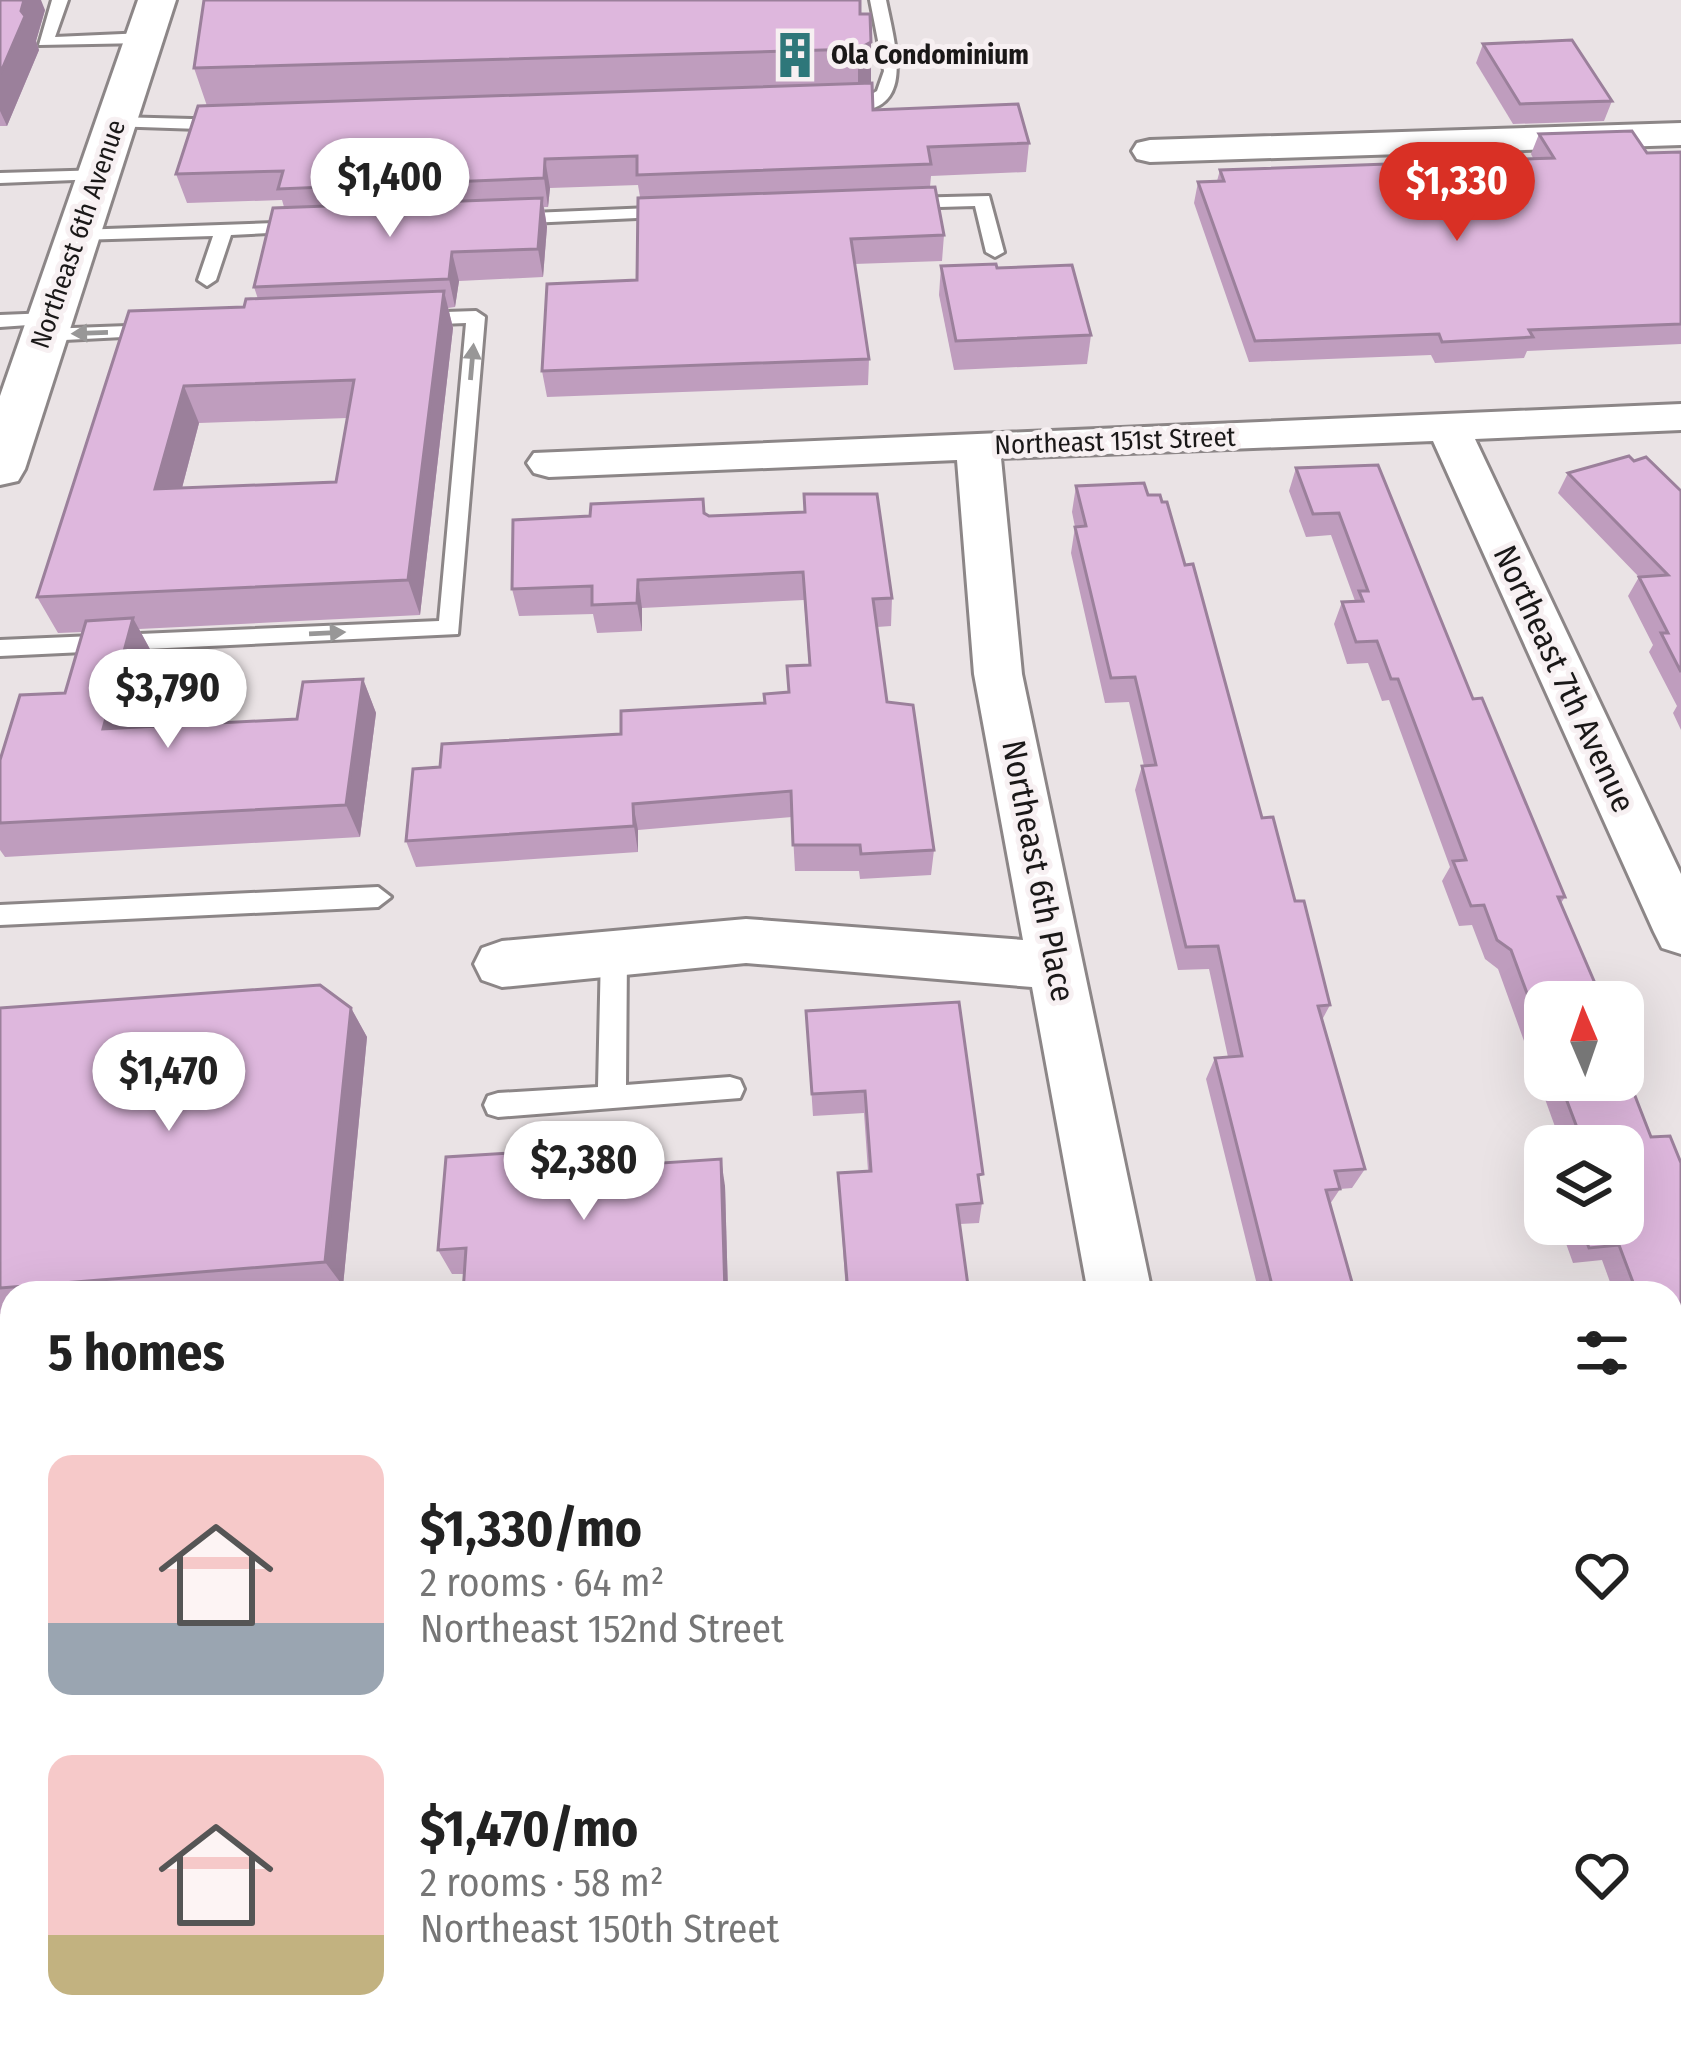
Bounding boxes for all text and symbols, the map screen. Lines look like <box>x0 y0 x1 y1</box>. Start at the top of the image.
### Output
building icon: Ola Condominium <box>770 30 820 80</box>
place label: Ola Condominium <box>831 39 1029 71</box>
street label: Northeast 6th Avenue <box>24 115 132 353</box>
pin: $1,400 <box>292 138 488 240</box>
pin: $1,330 <box>1359 142 1555 244</box>
text: $1,400 <box>337 154 443 200</box>
text: $1,330 <box>1406 158 1508 204</box>
one-way arrow <box>70 324 108 343</box>
one-way arrow <box>463 343 482 380</box>
street label: Northeast 151st Street <box>994 421 1236 461</box>
street label: Northeast 7th Avenue <box>1485 539 1643 819</box>
one-way arrow <box>309 623 347 642</box>
pin: $3,790 <box>70 649 266 751</box>
text: $3,790 <box>116 665 220 711</box>
street label: Northeast 6th Place <box>993 737 1083 1005</box>
north arrow <box>1524 981 1644 1101</box>
map controls <box>1524 981 1644 1245</box>
pin: $1,470 <box>71 1032 267 1134</box>
text: $1,470 <box>119 1048 219 1094</box>
pin: $2,380 <box>486 1121 682 1223</box>
button: layers <box>1524 1125 1644 1245</box>
text: $2,380 <box>531 1137 637 1183</box>
icon: filters <box>1569 1320 1635 1386</box>
text: 5 homes <box>48 1322 225 1384</box>
text: $1,330/mo <box>420 1498 642 1560</box>
icon: home <box>144 1503 288 1647</box>
icon: heart <box>1569 1542 1635 1608</box>
text: 2 rooms · 64 m² <box>420 1560 664 1606</box>
text: Northeast 152nd Street <box>420 1606 784 1652</box>
text: $1,470/mo <box>420 1798 638 1860</box>
icon: home <box>144 1803 288 1947</box>
icon: heart <box>1569 1842 1635 1908</box>
text: 2 rooms · 58 m² <box>420 1860 664 1906</box>
text: Northeast 150th Street <box>420 1906 779 1952</box>

